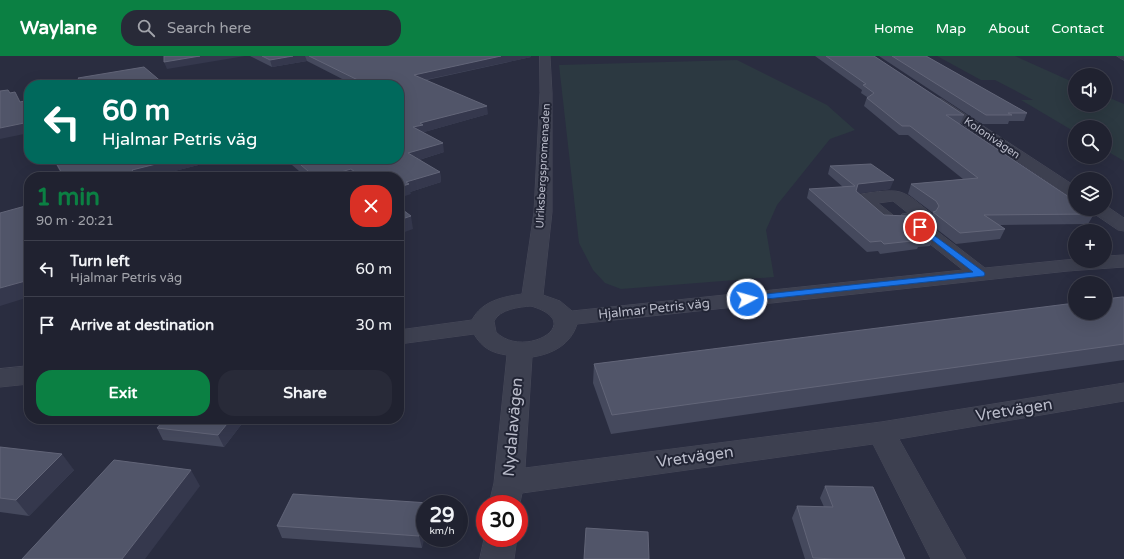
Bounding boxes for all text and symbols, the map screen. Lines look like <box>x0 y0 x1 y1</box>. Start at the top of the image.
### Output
search box <box>121 10 401 46</box>
text: Waylane <box>20 17 97 39</box>
icon: search <box>135 17 157 39</box>
text: Search here <box>167 19 251 37</box>
text: Home <box>874 20 914 37</box>
text: Map <box>936 20 966 37</box>
text: About <box>988 20 1030 37</box>
text: Contact <box>1052 20 1104 37</box>
map controls <box>1068 68 1112 320</box>
button: sound <box>1068 68 1112 112</box>
text: 60 m <box>102 94 170 128</box>
icon: left <box>36 96 88 148</box>
street label: Ulriksbergspromenaden <box>533 103 553 229</box>
street label: Kolonivägen <box>962 115 1022 161</box>
button: search <box>1068 120 1112 164</box>
text: Hjalmar Petris väg <box>102 128 257 150</box>
button: layers <box>1068 172 1112 216</box>
text: 1 min <box>36 183 100 212</box>
button: close <box>350 185 392 227</box>
pin <box>903 210 937 244</box>
text: 90 m · 20:21 <box>36 213 114 229</box>
icon: arrive <box>909 216 931 238</box>
button: + <box>1068 224 1112 268</box>
text: Turn left <box>70 252 130 270</box>
icon: left <box>36 258 58 280</box>
text: 60 m <box>355 260 392 278</box>
text: Hjalmar Petris väg <box>70 270 182 286</box>
button: − <box>1068 276 1112 320</box>
position arrow <box>726 278 768 320</box>
street label: Hjalmar Petris väg <box>597 295 711 323</box>
icon: arrive <box>36 314 58 336</box>
text: Arrive at destination <box>70 316 214 334</box>
text: 30 m <box>355 316 392 334</box>
button: Exit <box>36 370 210 416</box>
button: Share <box>218 370 392 416</box>
street label: Nydalavägen <box>499 377 527 477</box>
street label: Vretvägen <box>974 394 1054 426</box>
street label: Vretvägen <box>655 442 735 472</box>
speed limit sign: 30 <box>476 495 528 547</box>
text: 29 <box>429 504 455 528</box>
text: km/h <box>429 525 455 537</box>

